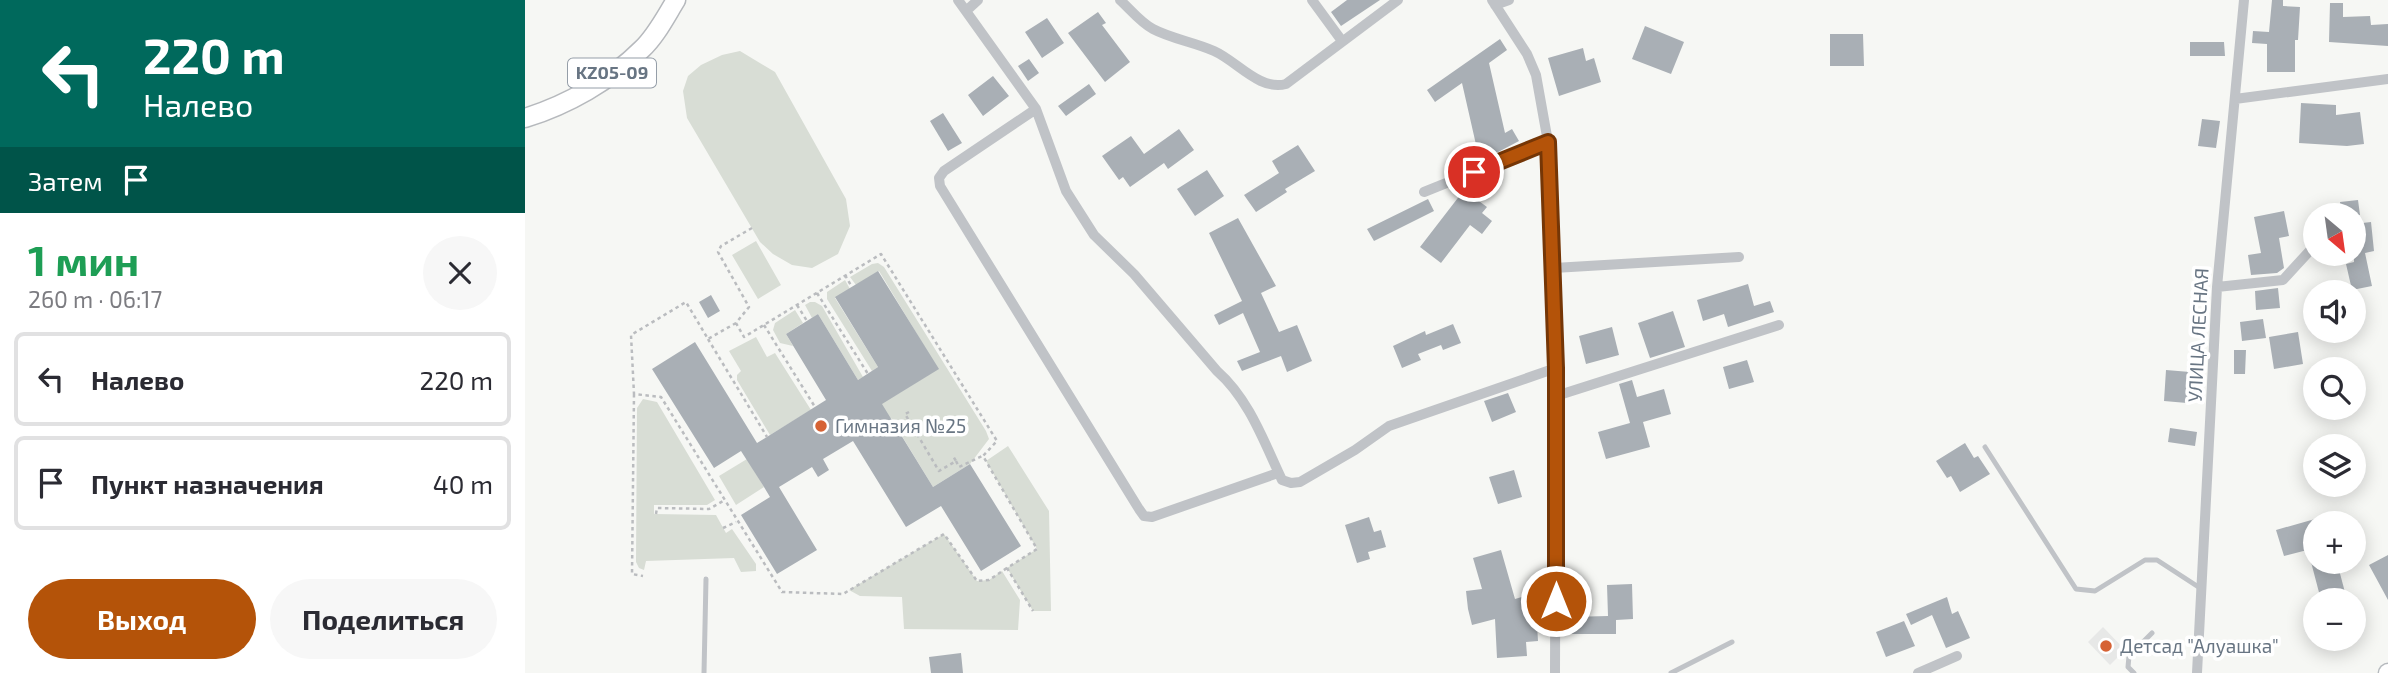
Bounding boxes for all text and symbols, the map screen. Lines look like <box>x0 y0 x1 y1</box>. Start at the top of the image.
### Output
text: 220 m <box>143 25 285 84</box>
icon: left <box>28 28 119 119</box>
road number: KZ05-09 <box>568 58 656 88</box>
text: Налево <box>143 85 253 123</box>
pin <box>1444 142 1504 202</box>
icon: arrive <box>1455 153 1493 191</box>
icon: arrive <box>117 161 155 199</box>
text: Затем <box>28 165 103 196</box>
north arrow <box>2303 203 2366 266</box>
map controls <box>2303 203 2366 651</box>
text: 1 мин <box>28 234 139 284</box>
button: close <box>423 236 497 310</box>
street label: УЛИЦА ЛЕСНАЯ <box>2182 267 2213 403</box>
button: sound <box>2303 280 2366 343</box>
text: 260 m · 06:17 <box>28 285 162 313</box>
button: search <box>2303 357 2366 420</box>
icon: left <box>32 360 70 398</box>
text: Налево <box>91 364 184 395</box>
text: 220 m <box>420 364 493 395</box>
place label: Гимназия №25 <box>835 414 966 437</box>
marker: Гимназия №25 <box>813 418 829 434</box>
button: layers <box>2303 434 2366 497</box>
icon: arrive <box>32 464 70 502</box>
text: Пункт назначения <box>91 468 324 499</box>
text: 40 m <box>433 468 493 499</box>
button: + <box>2303 511 2366 574</box>
position arrow <box>1519 564 1593 638</box>
button: Выход <box>28 579 256 659</box>
button: Поделиться <box>270 579 497 659</box>
button: − <box>2303 588 2366 651</box>
place label: Детсад "Алуашка" <box>2120 634 2279 658</box>
marker: Детсад "Алуашка" <box>2098 638 2114 654</box>

